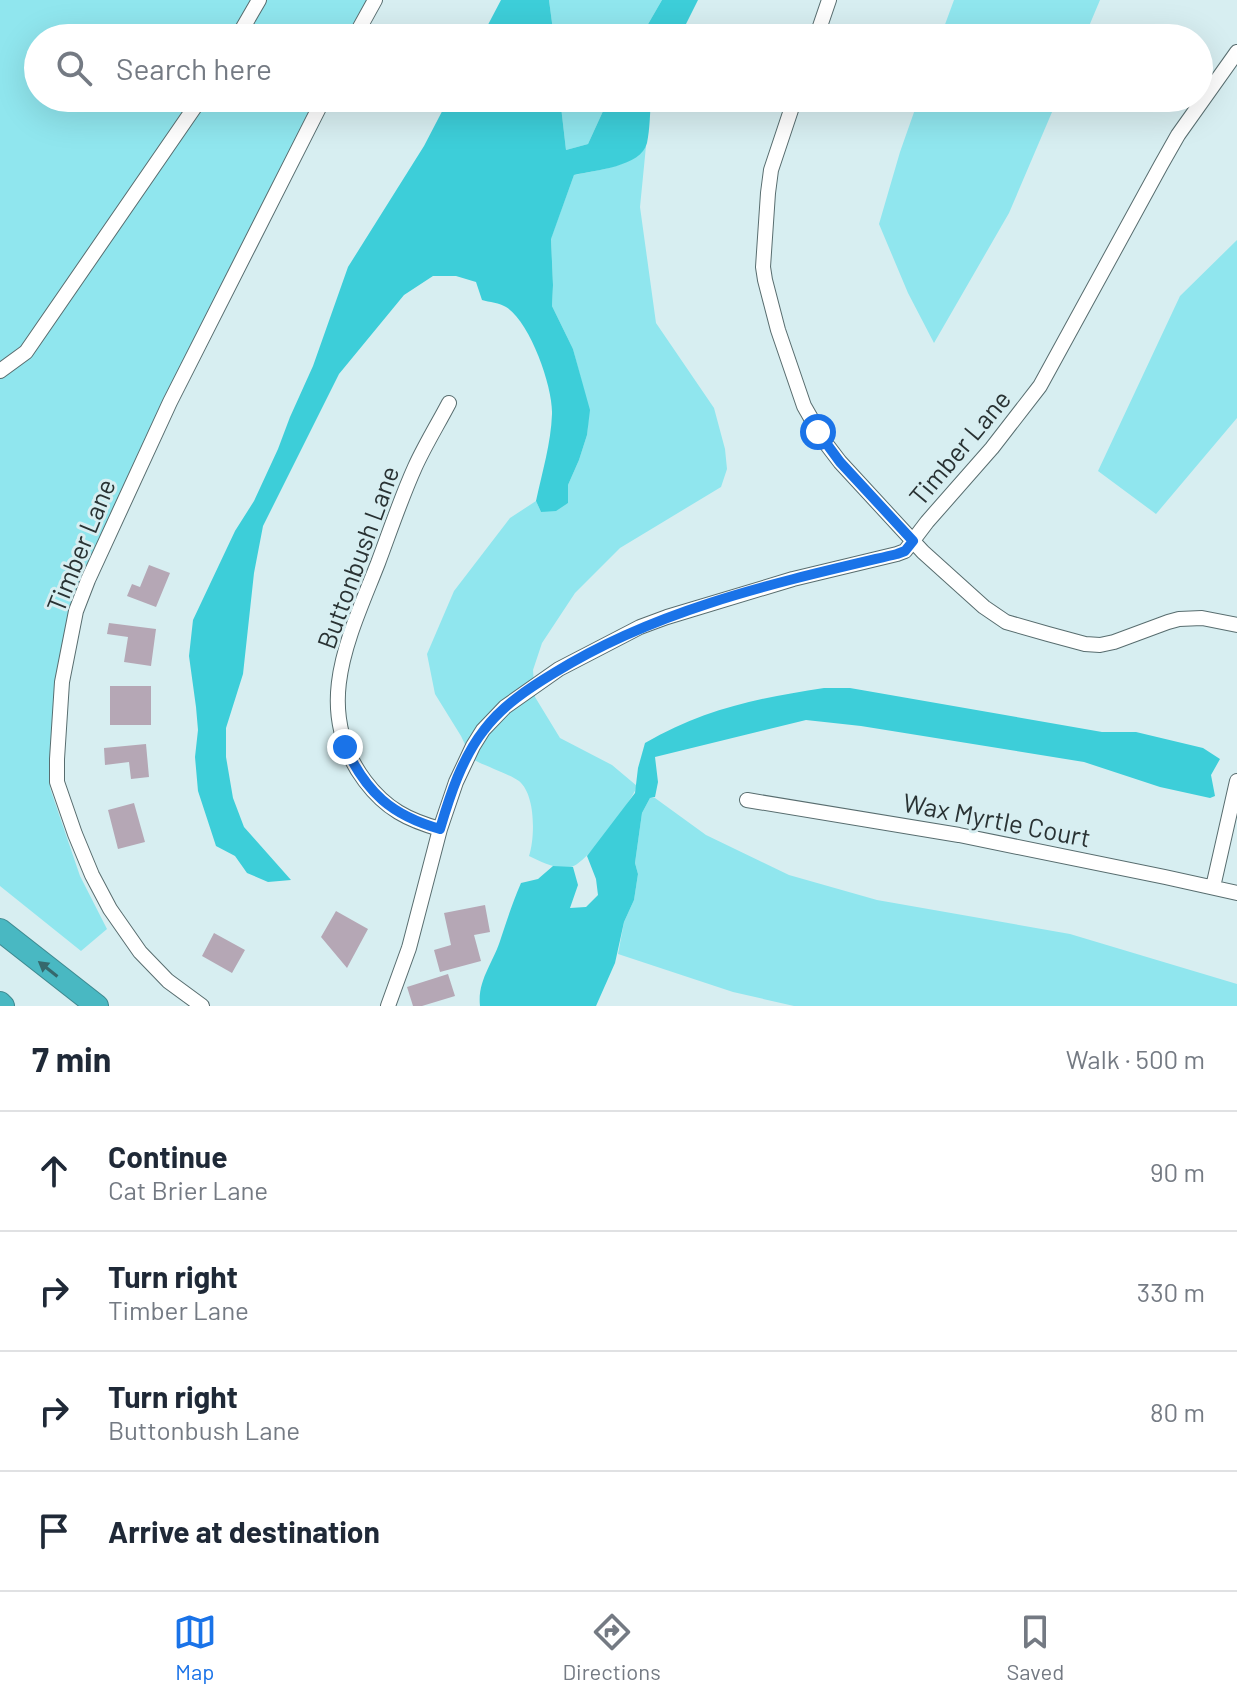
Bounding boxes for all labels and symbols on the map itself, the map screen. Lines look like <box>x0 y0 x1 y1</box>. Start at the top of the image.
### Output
street label: Timber Lane <box>902 383 1016 511</box>
route start <box>800 414 836 450</box>
street label: Buttonbush Lane <box>310 461 404 653</box>
street label: Timber Lane <box>39 474 121 616</box>
route end <box>327 729 363 765</box>
street label: Wax Myrtle Court <box>901 786 1093 852</box>
one-way arrow <box>38 961 58 977</box>

